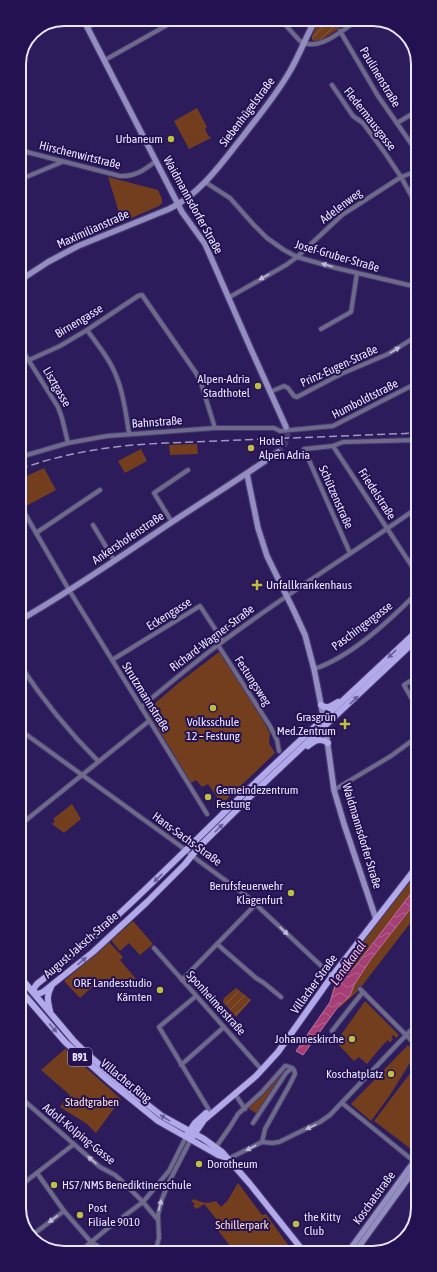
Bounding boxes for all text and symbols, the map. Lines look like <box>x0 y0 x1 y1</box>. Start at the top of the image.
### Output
street label: Paulinenstraße <box>357 44 403 110</box>
street label: Siebenhügelstraße <box>216 75 278 149</box>
street label: Fledermausgasse <box>341 84 399 154</box>
place label: Urbaneum <box>115 132 163 146</box>
marker: Urbaneum <box>166 134 176 144</box>
street label: Hirschenwirtstraße <box>38 138 122 172</box>
street label: Waidmannsdorfer Straße <box>160 154 226 256</box>
street label: Adelenweg <box>317 185 365 226</box>
street label: Maximilianstraße <box>55 207 131 251</box>
street label: Josef-Gruber-Straße <box>293 237 381 275</box>
one-way arrow <box>321 262 333 268</box>
one-way arrow <box>258 274 270 281</box>
street label: Birnengasse <box>52 301 106 341</box>
street label: Prinz-Eugen-Straße <box>298 342 380 390</box>
one-way arrow <box>389 346 401 353</box>
street label: Lisztgasse <box>40 365 74 409</box>
place label: Alpen-Adria Stadthotel <box>198 372 251 400</box>
street label: Humboldtstraße <box>329 376 401 422</box>
marker: Alpen-Adria Stadthotel <box>253 381 263 391</box>
street label: Bahnstraße <box>131 413 183 431</box>
place label: Hotel Alpen Adria <box>259 434 310 462</box>
marker: Hotel Alpen Adria <box>246 443 256 453</box>
street label: Schützenstraße <box>316 463 356 531</box>
street label: Friedelstraße <box>355 466 399 522</box>
street label: Ankershofenstraße <box>89 509 167 567</box>
place label: Unfallkrankenhaus <box>266 578 352 592</box>
marker: Unfallkrankenhaus <box>251 579 263 591</box>
street label: Eckengasse <box>144 595 194 633</box>
street label: Paschingergasse <box>329 599 395 653</box>
street label: Richard-Wagner-Straße <box>167 602 257 674</box>
one-way arrow <box>387 650 397 659</box>
street label: Festungsweg <box>232 654 275 709</box>
street label: Strutzmannstraße <box>119 660 173 734</box>
one-way arrow <box>349 695 359 704</box>
marker: Volksschule 12 – Festung <box>208 703 218 713</box>
place label: Grasgrün Med.Zentrum <box>277 710 336 738</box>
place label: Volksschule 12 – Festung <box>186 715 241 743</box>
marker: Grasgrün Med.Zentrum <box>339 718 351 730</box>
street label: Waidmannsdorfer Straße <box>339 782 385 890</box>
place label: Gemeindezentrum Festung <box>216 783 299 811</box>
marker: Gemeindezentrum Festung <box>203 792 213 802</box>
street label: Hans-Sachs-Straße <box>150 809 224 869</box>
one-way arrow <box>214 823 224 833</box>
one-way arrow <box>153 873 163 883</box>
place label: Berufsfeuerwehr Klagenfurt <box>210 879 284 907</box>
marker: Berufsfeuerwehr Klagenfurt <box>286 888 296 898</box>
street label: August-Jaksch-Straße <box>41 909 121 981</box>
one-way arrow <box>279 926 289 935</box>
water label: Lendkanal <box>327 938 369 988</box>
street label: Villacher Straße <box>288 952 340 1016</box>
one-way arrow <box>76 956 87 965</box>
street label: Sponheimerstraße <box>184 968 248 1038</box>
place label: ORF Landesstudio Kärnten <box>74 976 152 1004</box>
marker: ORF Landesstudio Kärnten <box>155 985 165 995</box>
one-way arrow <box>48 1022 57 1033</box>
place label: Johanneskirche <box>275 1032 344 1046</box>
marker: Johanneskirche <box>347 1034 357 1044</box>
road number: B91 <box>68 1048 92 1066</box>
street label: Villacher Ring <box>98 1056 155 1106</box>
place label: Koschatplatz <box>326 1067 384 1081</box>
marker: Koschatplatz <box>386 1069 396 1079</box>
park label: Stadtgraben <box>65 1095 119 1109</box>
street label: Adolf-Kolping-Gasse <box>40 1100 118 1168</box>
one-way arrow <box>160 1114 171 1122</box>
one-way arrow <box>305 1124 317 1130</box>
one-way arrow <box>245 1145 257 1151</box>
one-way arrow <box>86 1155 97 1164</box>
place label: Dorotheum <box>207 1157 258 1171</box>
marker: Dorotheum <box>194 1159 204 1169</box>
street label: Koschatstraße <box>350 1169 398 1227</box>
place label: HS7/NMS Benediktinerschule <box>62 1178 191 1192</box>
marker: HS7/NMS Benediktinerschule <box>49 1180 59 1190</box>
one-way arrow <box>158 1199 164 1212</box>
place label: Post Filiale 9010 <box>88 1201 140 1229</box>
marker: Post Filiale 9010 <box>75 1210 85 1220</box>
place label: the Kitty Club <box>304 1210 341 1238</box>
one-way arrow <box>48 1215 58 1223</box>
park label: Schillerpark <box>215 1218 269 1232</box>
marker: the Kitty Club <box>291 1219 301 1229</box>

